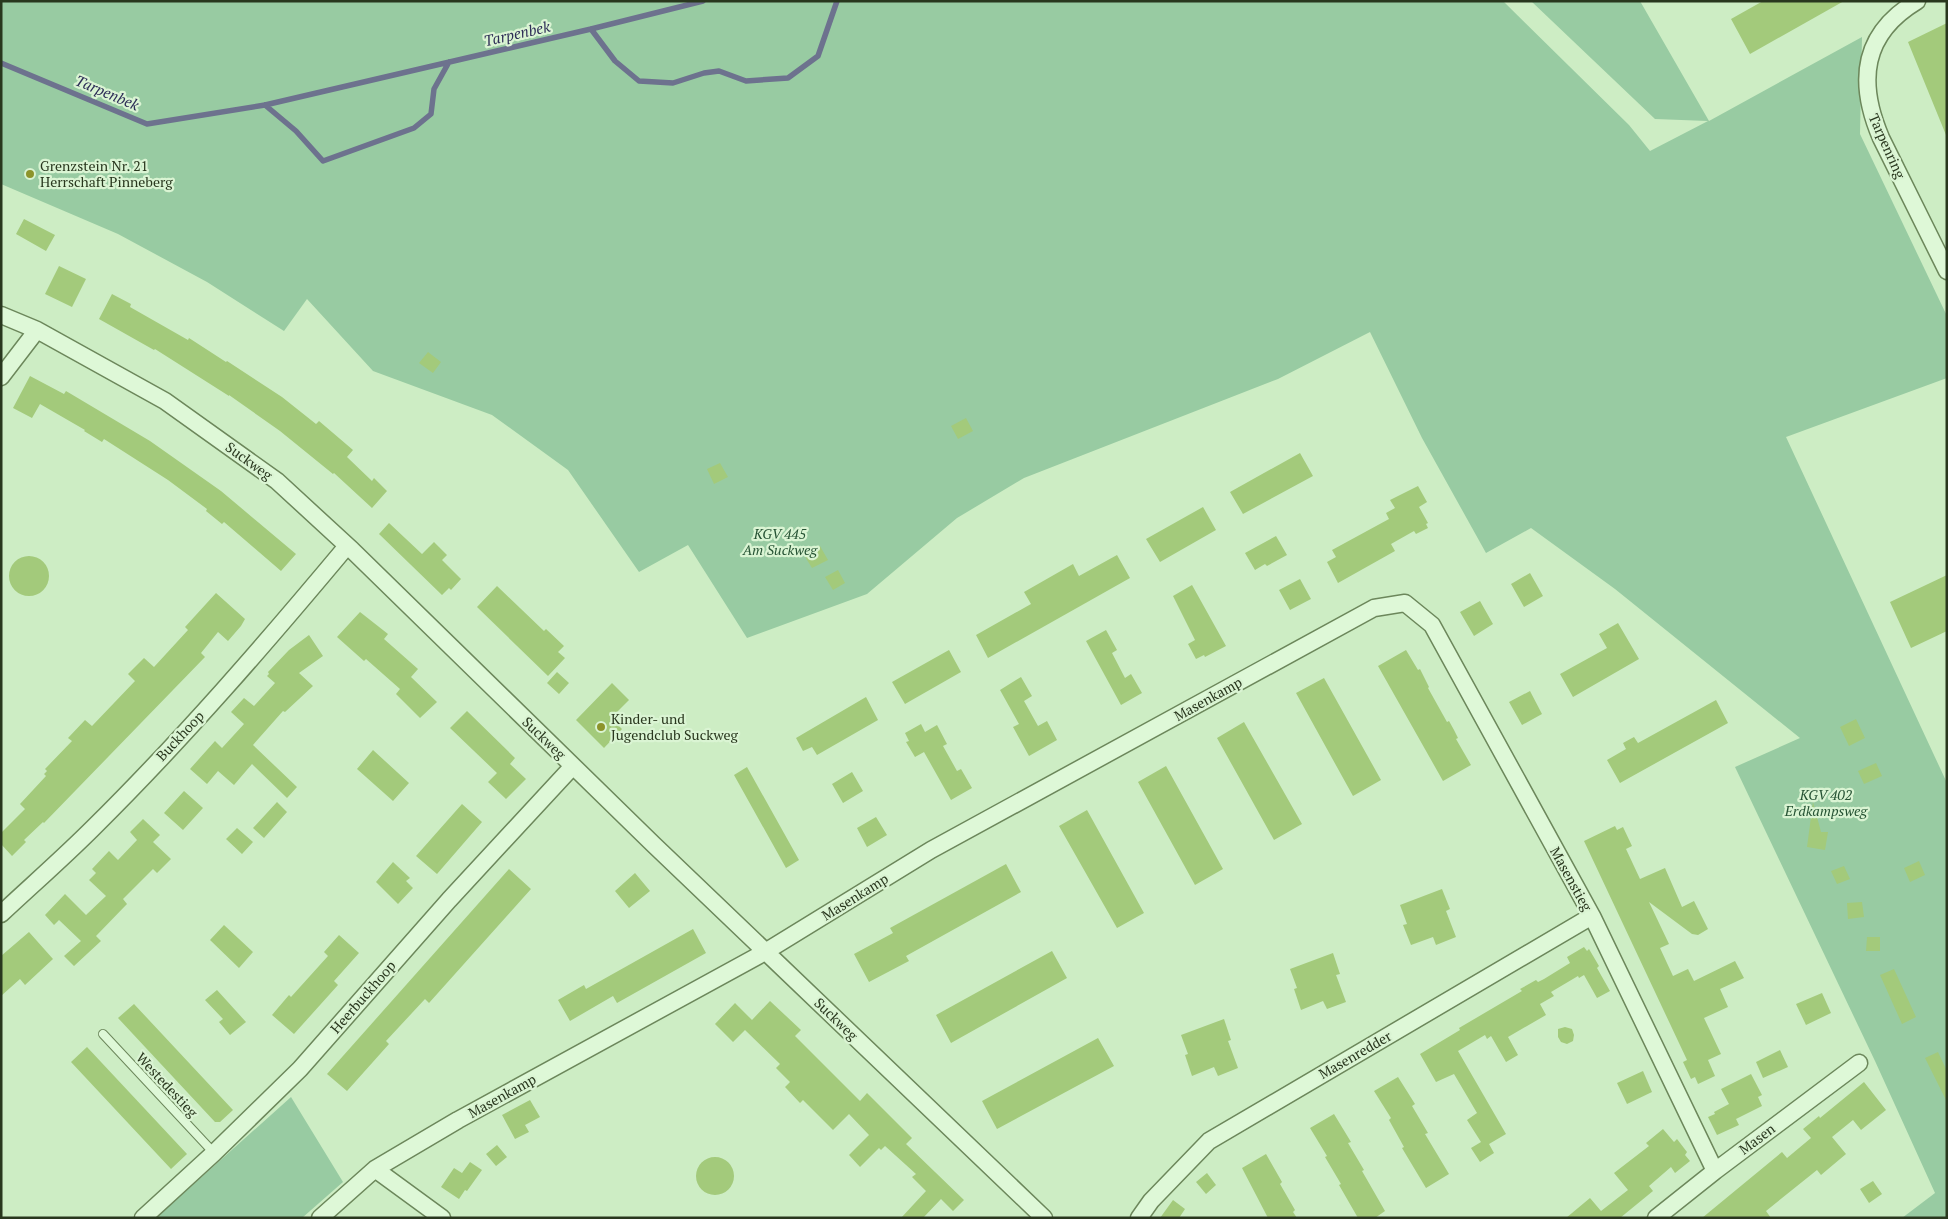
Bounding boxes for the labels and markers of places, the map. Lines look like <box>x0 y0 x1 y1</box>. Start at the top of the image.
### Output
place label: Grenzstein Nr. 21 Herrschaft Pinneberg <box>40 156 173 191</box>
marker: Grenzstein Nr. 21 Herrschaft Pinneberg <box>24 168 36 180</box>
place label: Kinder- und Jugendclub Suckweg <box>611 709 738 744</box>
marker: Kinder- und Jugendclub Suckweg <box>595 721 607 733</box>

